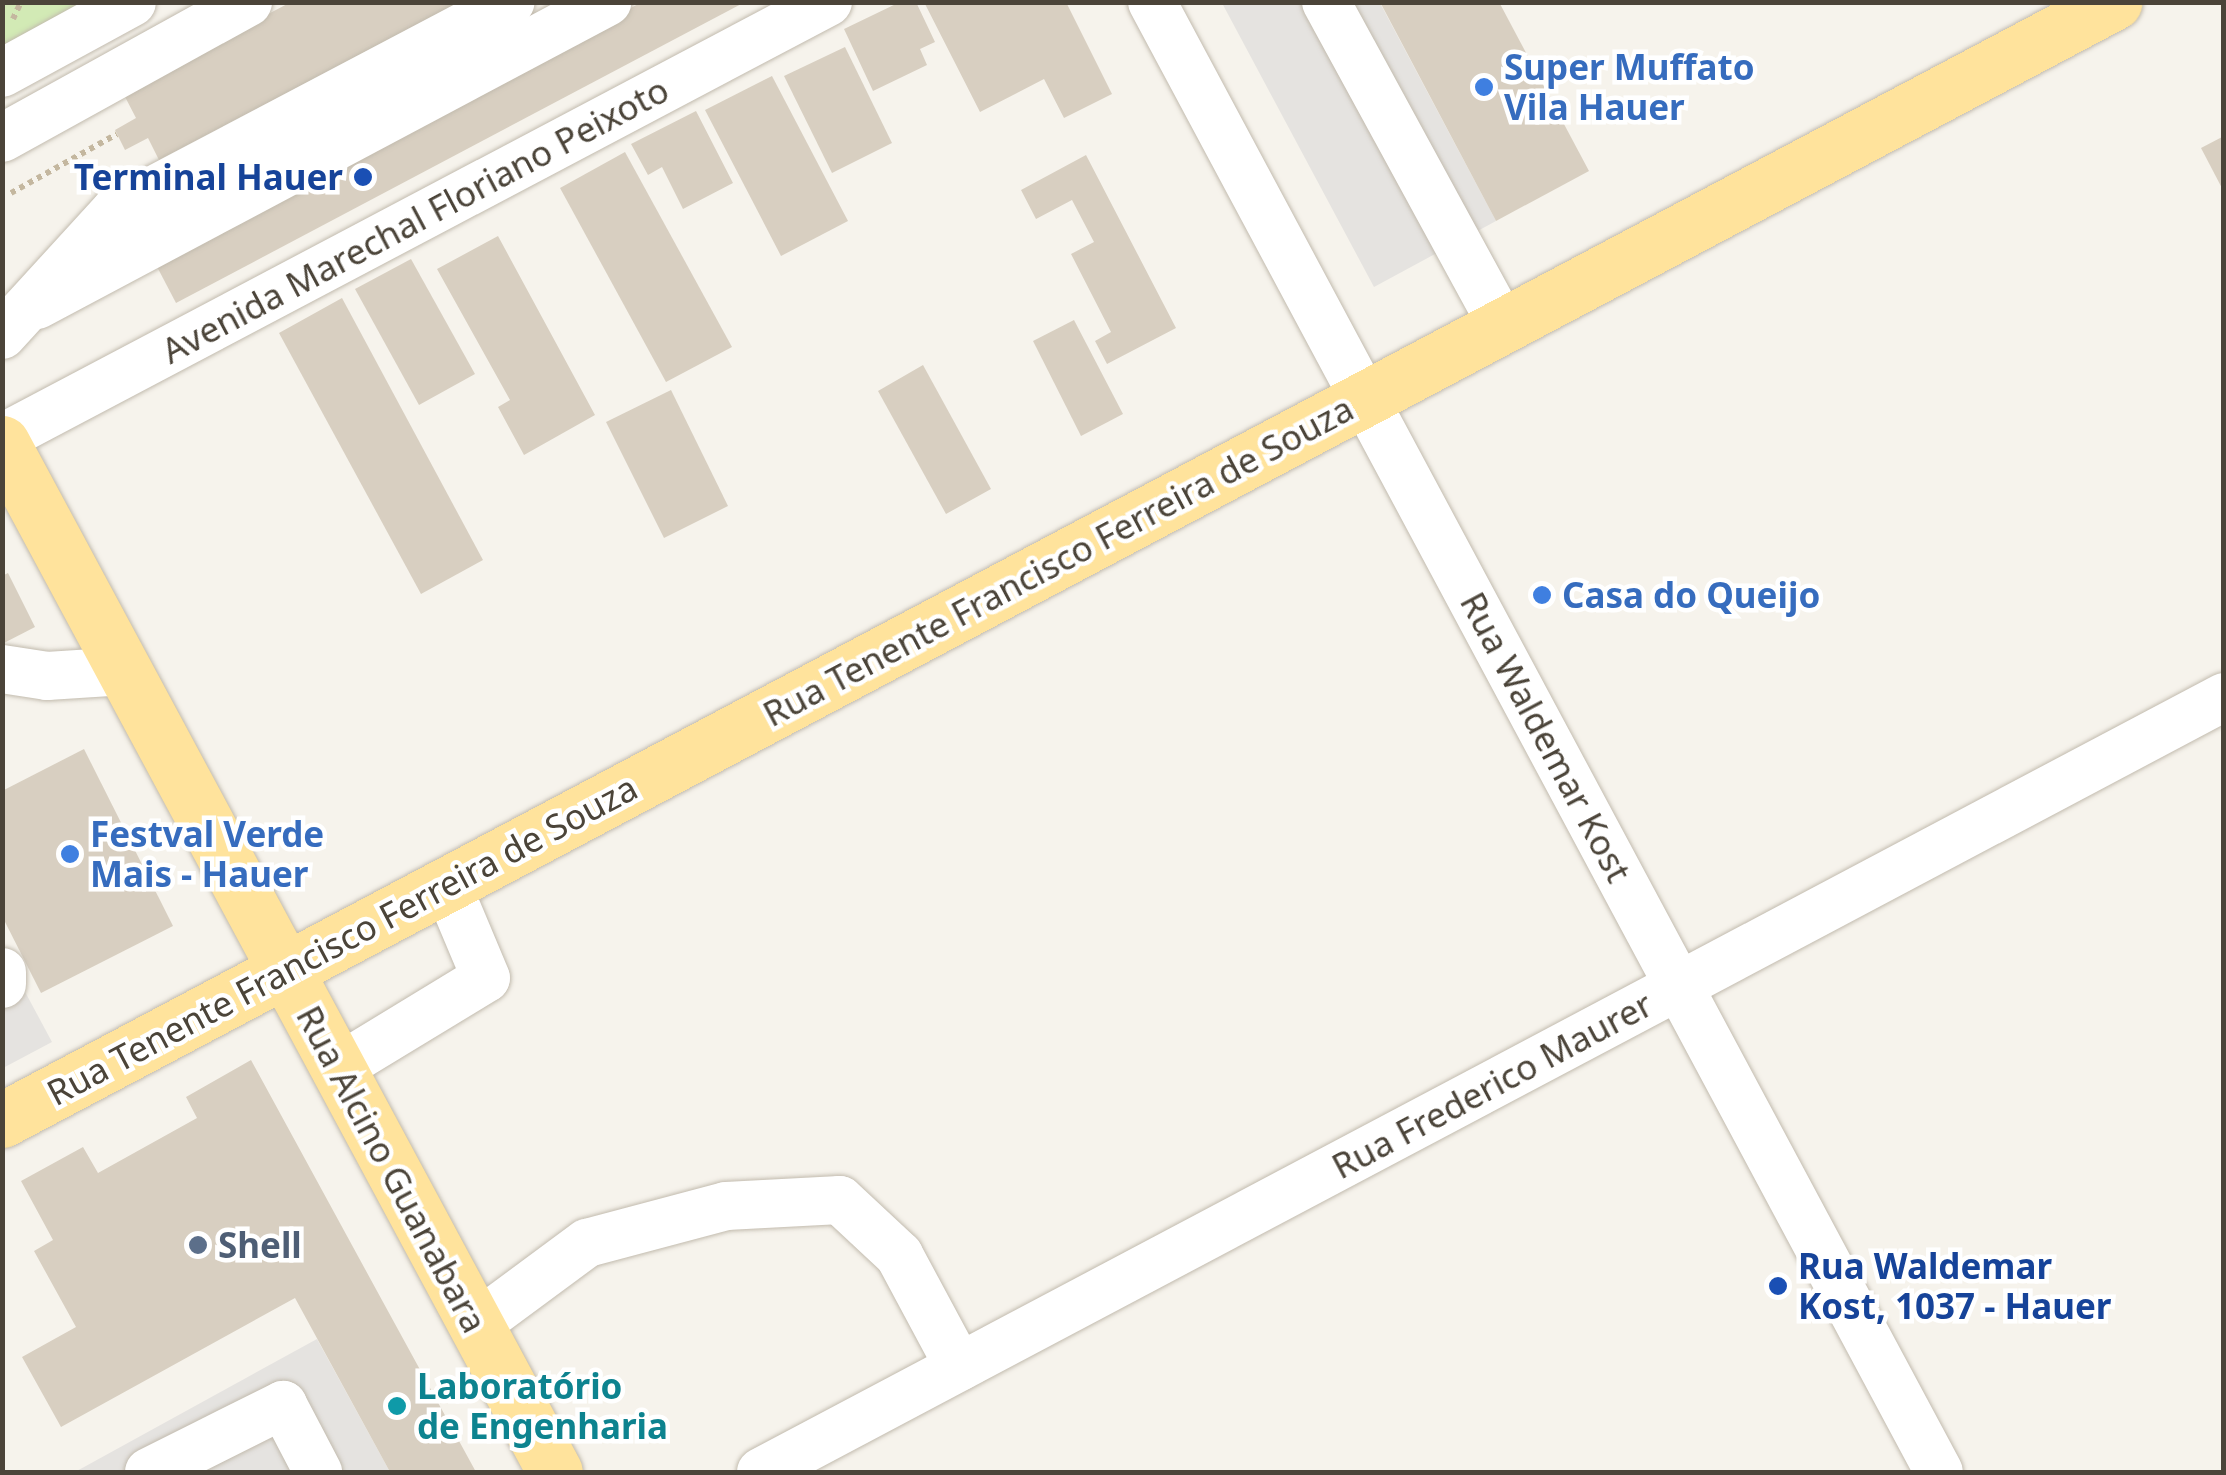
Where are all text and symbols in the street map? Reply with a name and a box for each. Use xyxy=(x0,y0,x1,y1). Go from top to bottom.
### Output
place label: Super Muffato Vila Hauer xyxy=(1504,46,1755,128)
street label: Avenida Marechal Floriano Peixoto xyxy=(154,68,676,372)
marker: Super Muffato Vila Hauer xyxy=(1473,76,1495,98)
place label: Terminal Hauer xyxy=(74,156,343,198)
marker: Terminal Hauer xyxy=(352,166,374,188)
street label: Rua Tenente Francisco Ferreira de Souza xyxy=(756,387,1360,735)
place label: Casa do Queijo xyxy=(1562,574,1820,616)
marker: Casa do Queijo xyxy=(1531,584,1553,606)
street label: Rua Waldemar Kost xyxy=(1452,585,1640,889)
street label: Rua Tenente Francisco Ferreira de Souza xyxy=(40,766,644,1114)
place label: Festval Verde Mais - Hauer xyxy=(90,813,324,895)
marker: Festval Verde Mais - Hauer xyxy=(59,843,81,865)
street label: Rua Frederico Maurer xyxy=(1325,983,1659,1187)
street label: Rua Alcino Guanabara xyxy=(288,999,496,1339)
place label: Shell xyxy=(218,1224,302,1266)
marker: Shell xyxy=(187,1234,209,1256)
place label: Rua Waldemar Kost, 1037 - Hauer xyxy=(1798,1245,2111,1327)
marker: Rua Waldemar Kost, 1037 - Hauer xyxy=(1767,1275,1789,1297)
place label: Laboratório de Engenharia xyxy=(417,1365,668,1447)
marker: Laboratório de Engenharia xyxy=(386,1395,408,1417)

